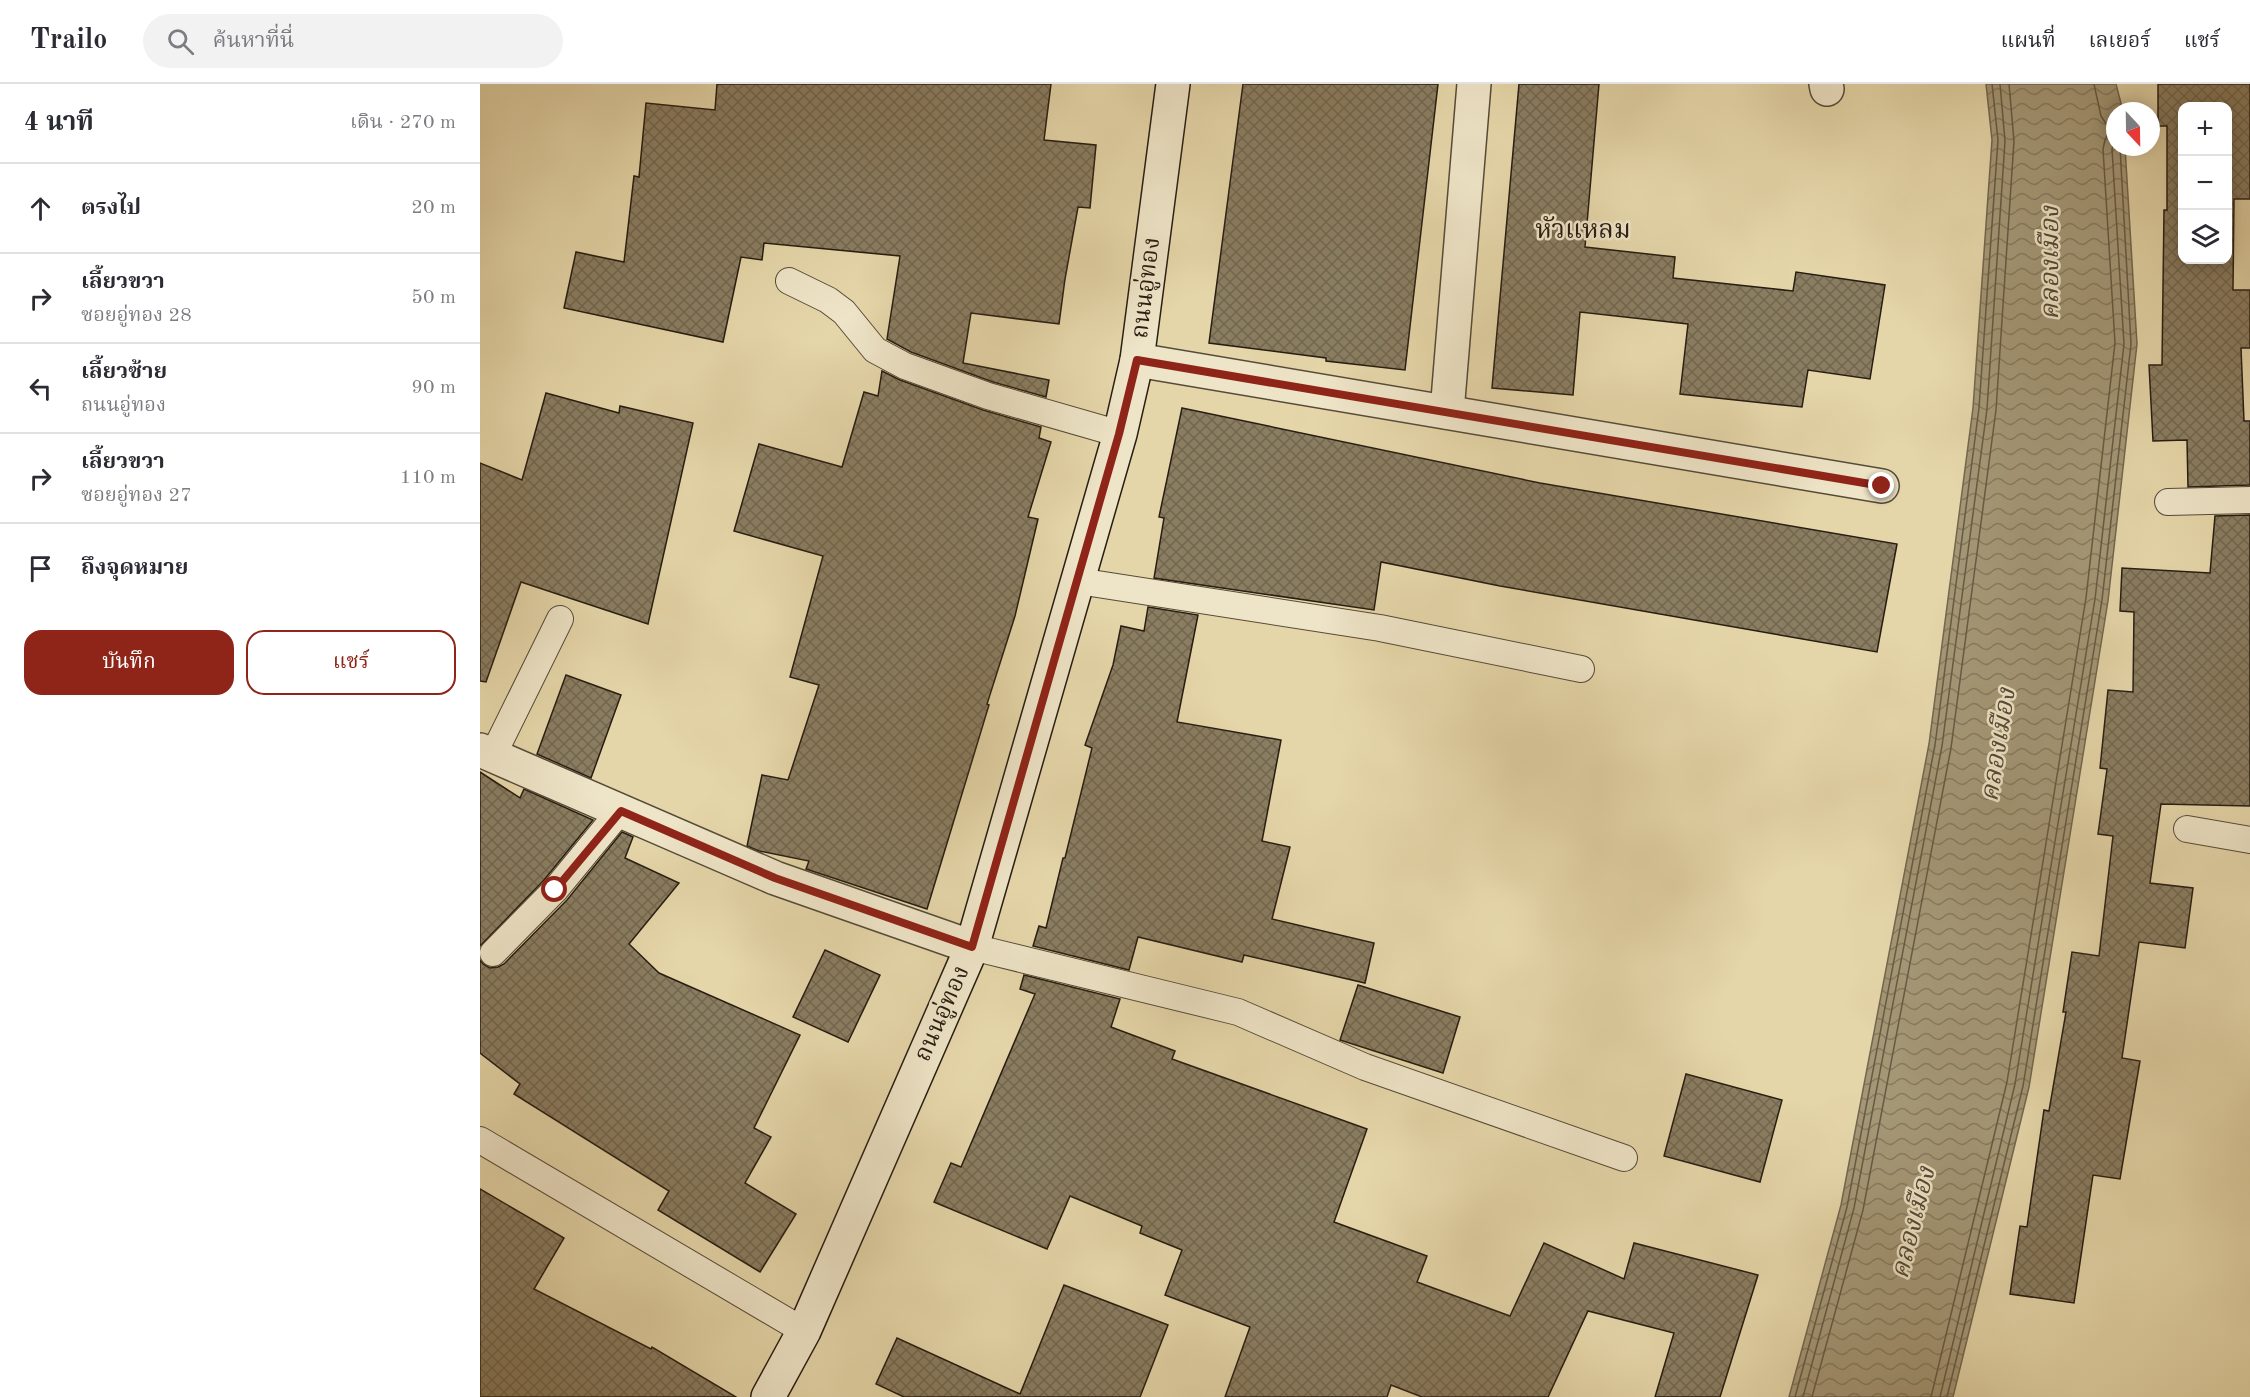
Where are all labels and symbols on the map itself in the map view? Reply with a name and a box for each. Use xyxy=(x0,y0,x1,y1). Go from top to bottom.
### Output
north arrow xyxy=(2106,102,2160,156)
water label: คลองเมือง xyxy=(2036,205,2064,320)
district label: หัวแหลม xyxy=(1535,216,1631,244)
street label: ถนนอู่ทอง xyxy=(1125,235,1166,340)
route end xyxy=(1868,472,1894,498)
water label: คลองเมือง xyxy=(1975,685,2021,803)
route start xyxy=(541,876,567,902)
street label: ถนนอู่ทอง xyxy=(908,961,976,1066)
water label: คลองเมือง xyxy=(1886,1163,1941,1282)

